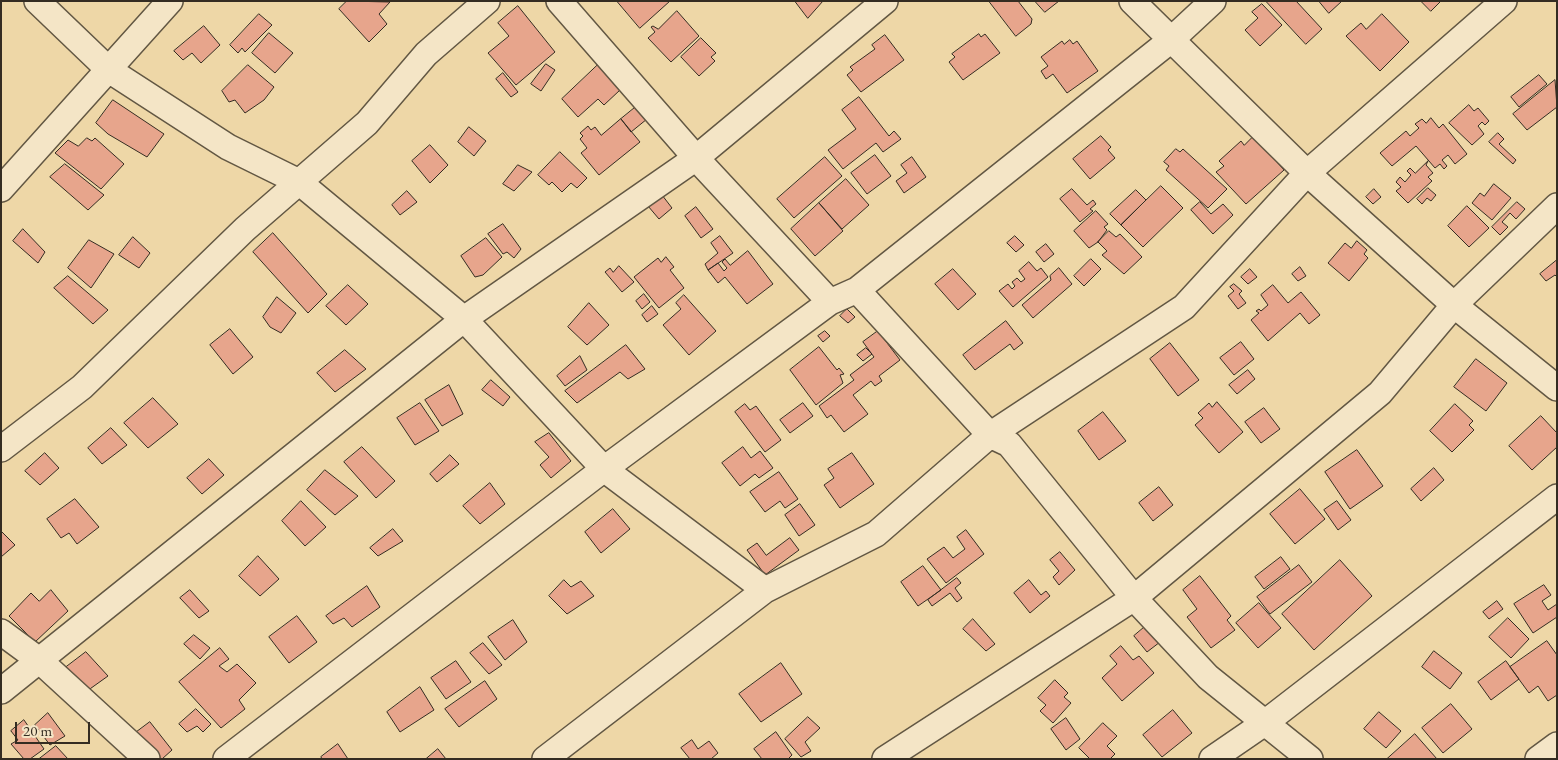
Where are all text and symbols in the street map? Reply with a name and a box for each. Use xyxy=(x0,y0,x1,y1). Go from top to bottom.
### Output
scale bar xyxy=(18,712,92,744)
text: 20 m xyxy=(23,721,52,740)

